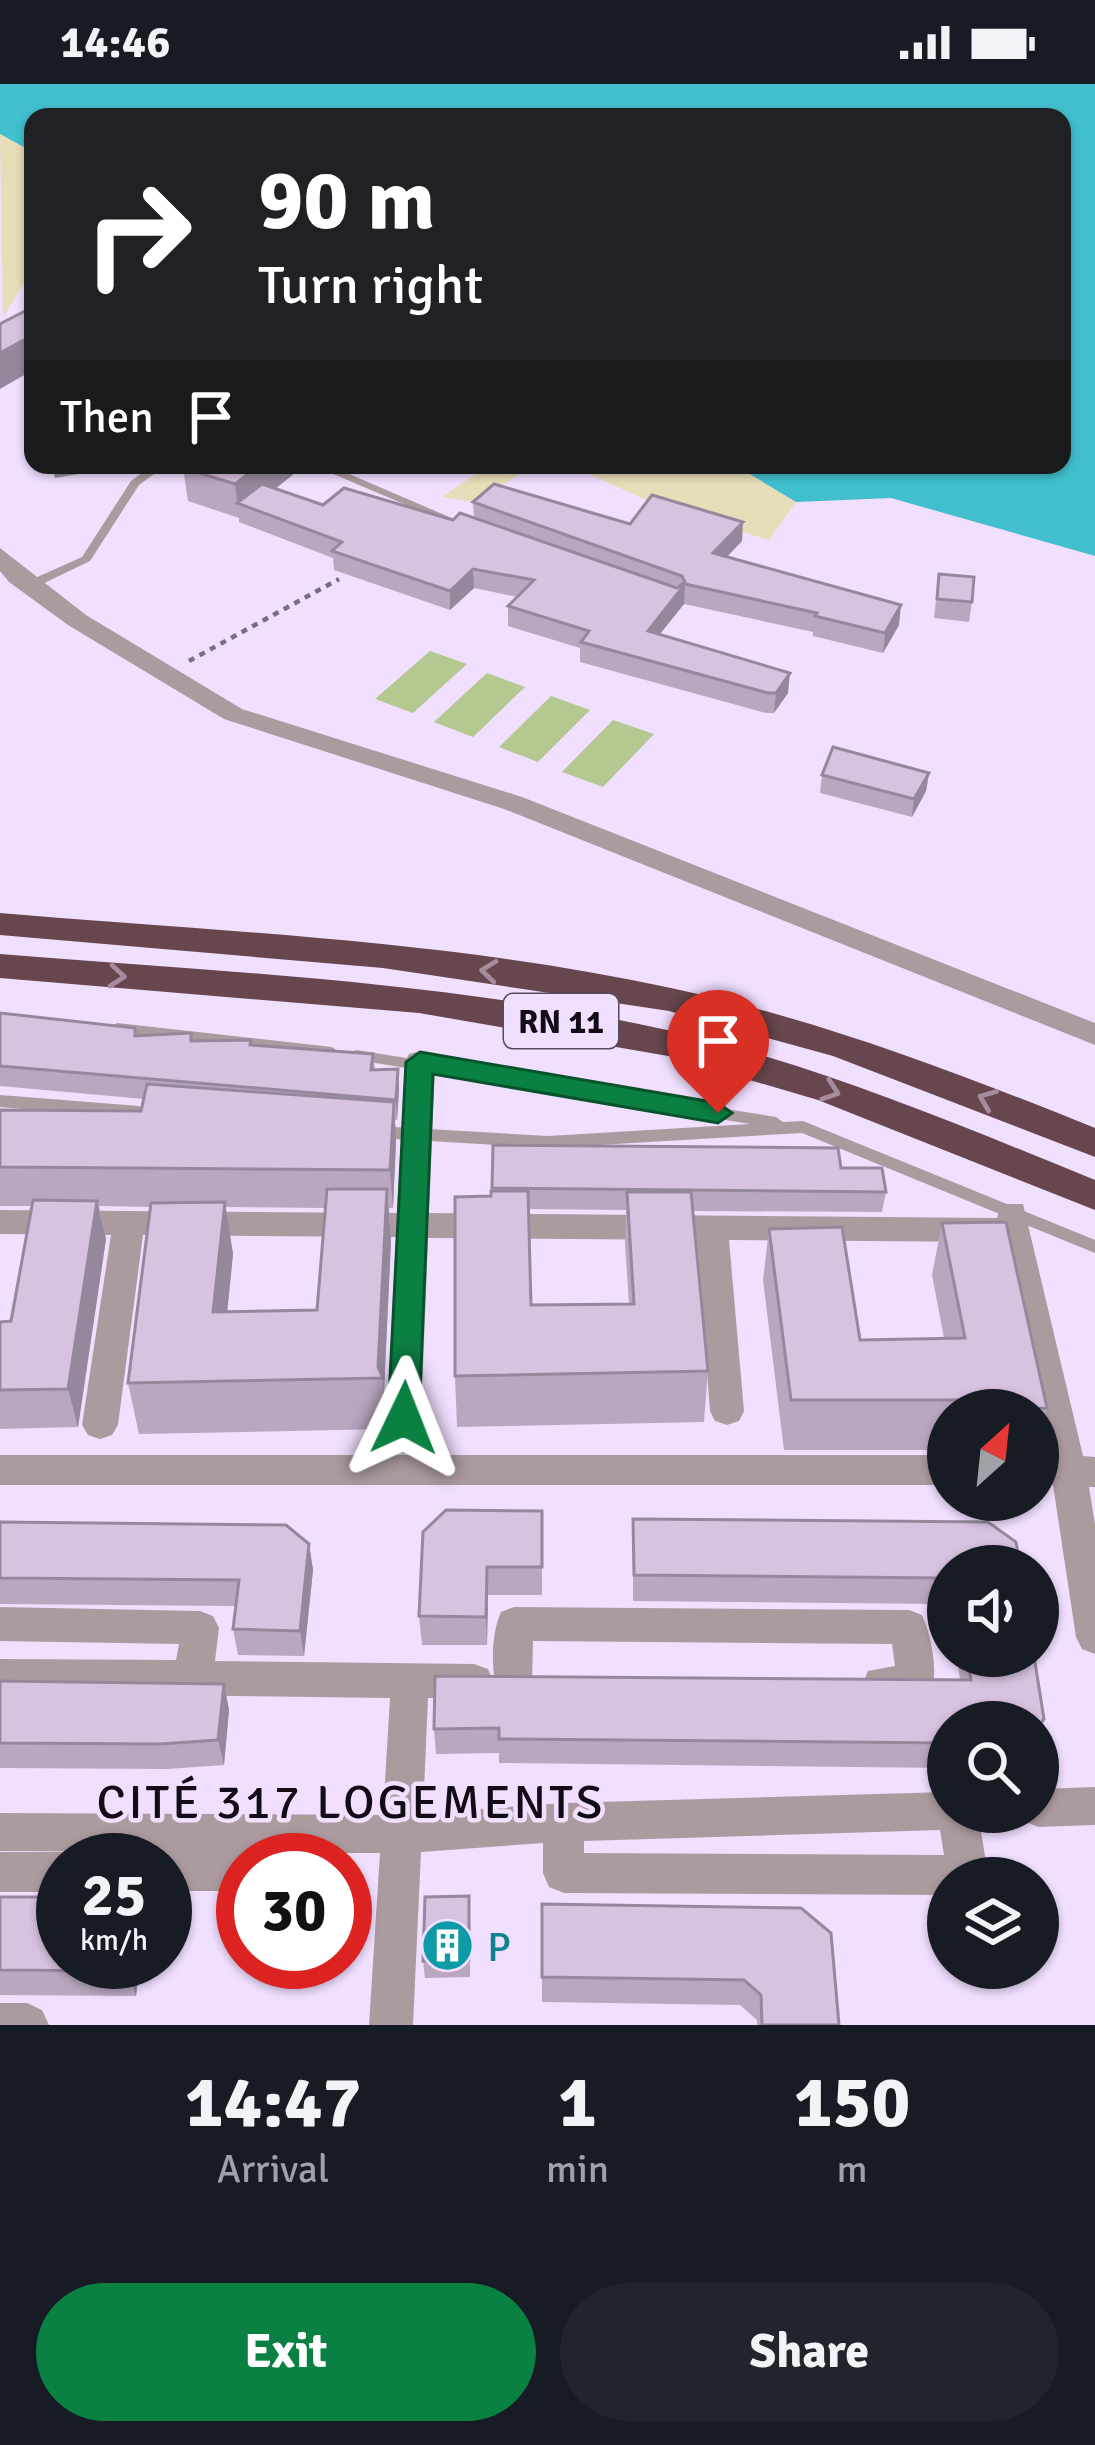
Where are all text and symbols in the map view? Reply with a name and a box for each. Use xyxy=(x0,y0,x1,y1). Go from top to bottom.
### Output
text: 14:46 xyxy=(60,15,170,70)
text: 90 m xyxy=(258,149,435,253)
icon: right xyxy=(60,156,216,312)
text: Turn right xyxy=(258,252,483,319)
icon: arrive xyxy=(178,384,244,450)
text: Then xyxy=(60,390,154,445)
one-way arrow xyxy=(479,959,498,984)
one-way arrow xyxy=(107,963,126,988)
pin xyxy=(667,990,769,1113)
road number: RN 11 xyxy=(504,994,618,1048)
icon: arrive xyxy=(685,1008,751,1074)
one-way arrow xyxy=(819,1077,840,1101)
one-way arrow xyxy=(977,1088,998,1113)
position arrow xyxy=(341,1355,467,1481)
north arrow xyxy=(927,1389,1059,1521)
map controls xyxy=(927,1389,1059,1989)
button: sound xyxy=(927,1545,1059,1677)
button: search xyxy=(927,1701,1059,1833)
district label: CITÉ 317 LOGEMENTS xyxy=(97,1773,605,1832)
speed limit sign: 30 xyxy=(216,1833,372,1989)
button: layers xyxy=(927,1857,1059,1989)
text: 25 xyxy=(82,1859,146,1933)
building icon: P xyxy=(420,1918,476,1974)
text: km/h xyxy=(80,1922,148,1959)
place label: P xyxy=(487,1922,511,1973)
text: 14:47 xyxy=(185,2058,361,2147)
text: 1 xyxy=(558,2058,597,2147)
text: 150 xyxy=(794,2058,910,2147)
text: Arrival xyxy=(217,2145,329,2193)
text: min xyxy=(546,2145,609,2193)
text: m xyxy=(836,2145,868,2193)
button: Exit xyxy=(36,2283,536,2421)
button: Share xyxy=(560,2283,1059,2421)

